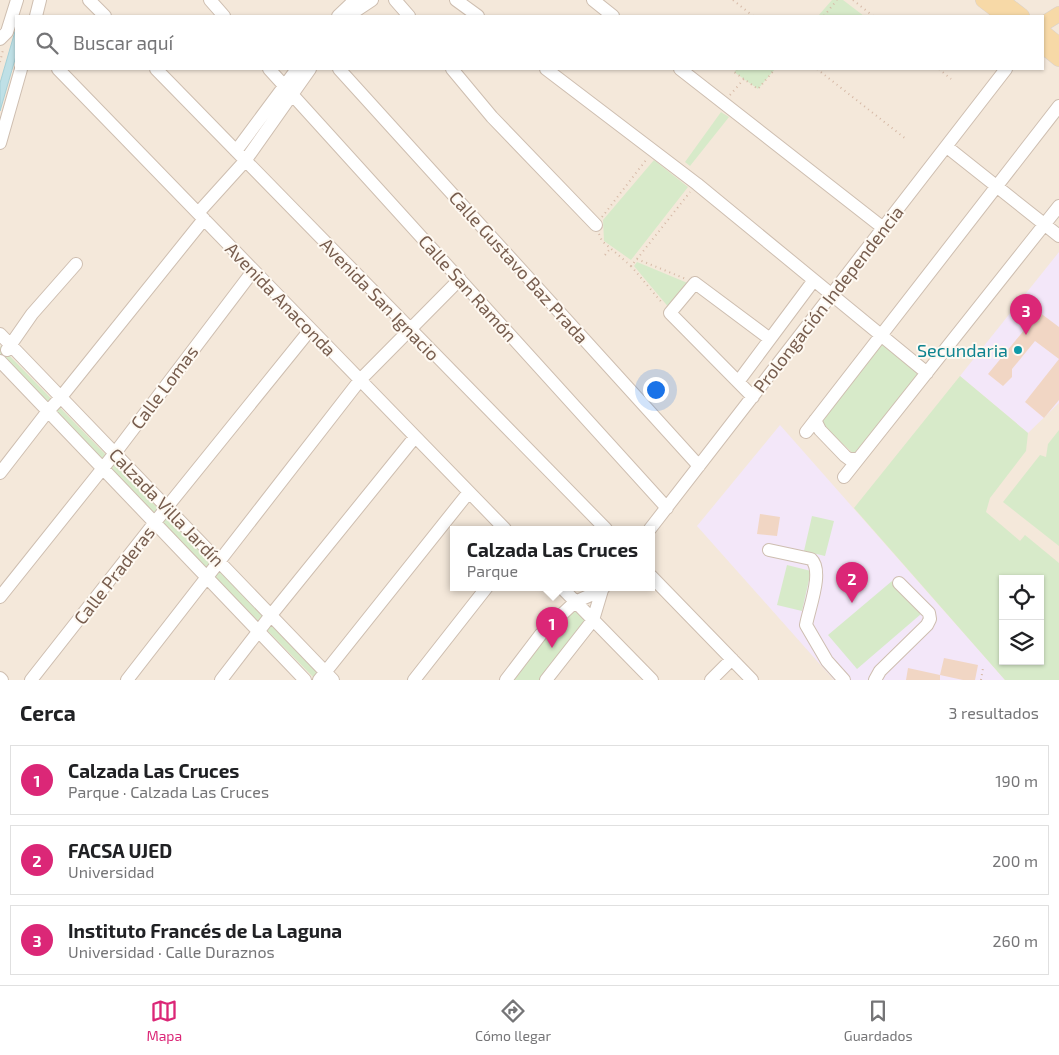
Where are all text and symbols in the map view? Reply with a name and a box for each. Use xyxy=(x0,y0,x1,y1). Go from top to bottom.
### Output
search box xyxy=(15,15,1044,70)
icon: search xyxy=(33,29,61,57)
text: Buscar aquí xyxy=(73,31,173,54)
street label: Calle Gustavo Baz Prada xyxy=(445,186,593,348)
street label: Prolongación Independencia xyxy=(748,201,908,397)
street label: Calle San Ramón xyxy=(414,230,522,346)
street label: Avenida San Ignacio xyxy=(316,233,444,365)
street label: Avenida Anaconda xyxy=(221,238,341,360)
pin: 3 xyxy=(1010,294,1042,335)
place label: Secundaria xyxy=(917,339,1008,361)
street label: Calle Lomas xyxy=(126,341,202,433)
marker: Secundaria xyxy=(1012,344,1024,356)
your location xyxy=(643,377,669,403)
street label: Calzada Villa Jardín xyxy=(105,443,229,571)
street label: Calle Praderas xyxy=(69,522,159,628)
popup xyxy=(450,526,655,591)
text: Calzada Las Cruces xyxy=(467,538,638,561)
text: Parque xyxy=(467,561,518,580)
pin: 2 xyxy=(836,562,868,603)
map controls xyxy=(999,575,1044,665)
button: locate xyxy=(999,575,1044,620)
pin: 1 xyxy=(536,607,568,648)
button: layers xyxy=(999,620,1044,665)
text: Cerca xyxy=(20,700,76,725)
text: 3 resultados xyxy=(949,703,1039,722)
text: Calzada Las Cruces xyxy=(68,759,239,782)
text: 1 xyxy=(34,771,40,790)
text: 190 m xyxy=(995,771,1038,790)
text: Parque · Calzada Las Cruces xyxy=(68,782,269,801)
text: FACSA UJED xyxy=(68,839,172,862)
text: 2 xyxy=(32,851,42,870)
text: 200 m xyxy=(992,851,1038,870)
text: Universidad xyxy=(68,862,155,881)
text: Instituto Francés de La Laguna xyxy=(68,919,342,942)
text: 3 xyxy=(32,931,42,950)
text: 260 m xyxy=(993,931,1038,950)
text: Universidad · Calle Duraznos xyxy=(68,942,275,961)
tab: Mapa xyxy=(146,997,182,1044)
tab: Cómo llegar xyxy=(475,997,551,1044)
tab: Guardados xyxy=(844,997,913,1044)

